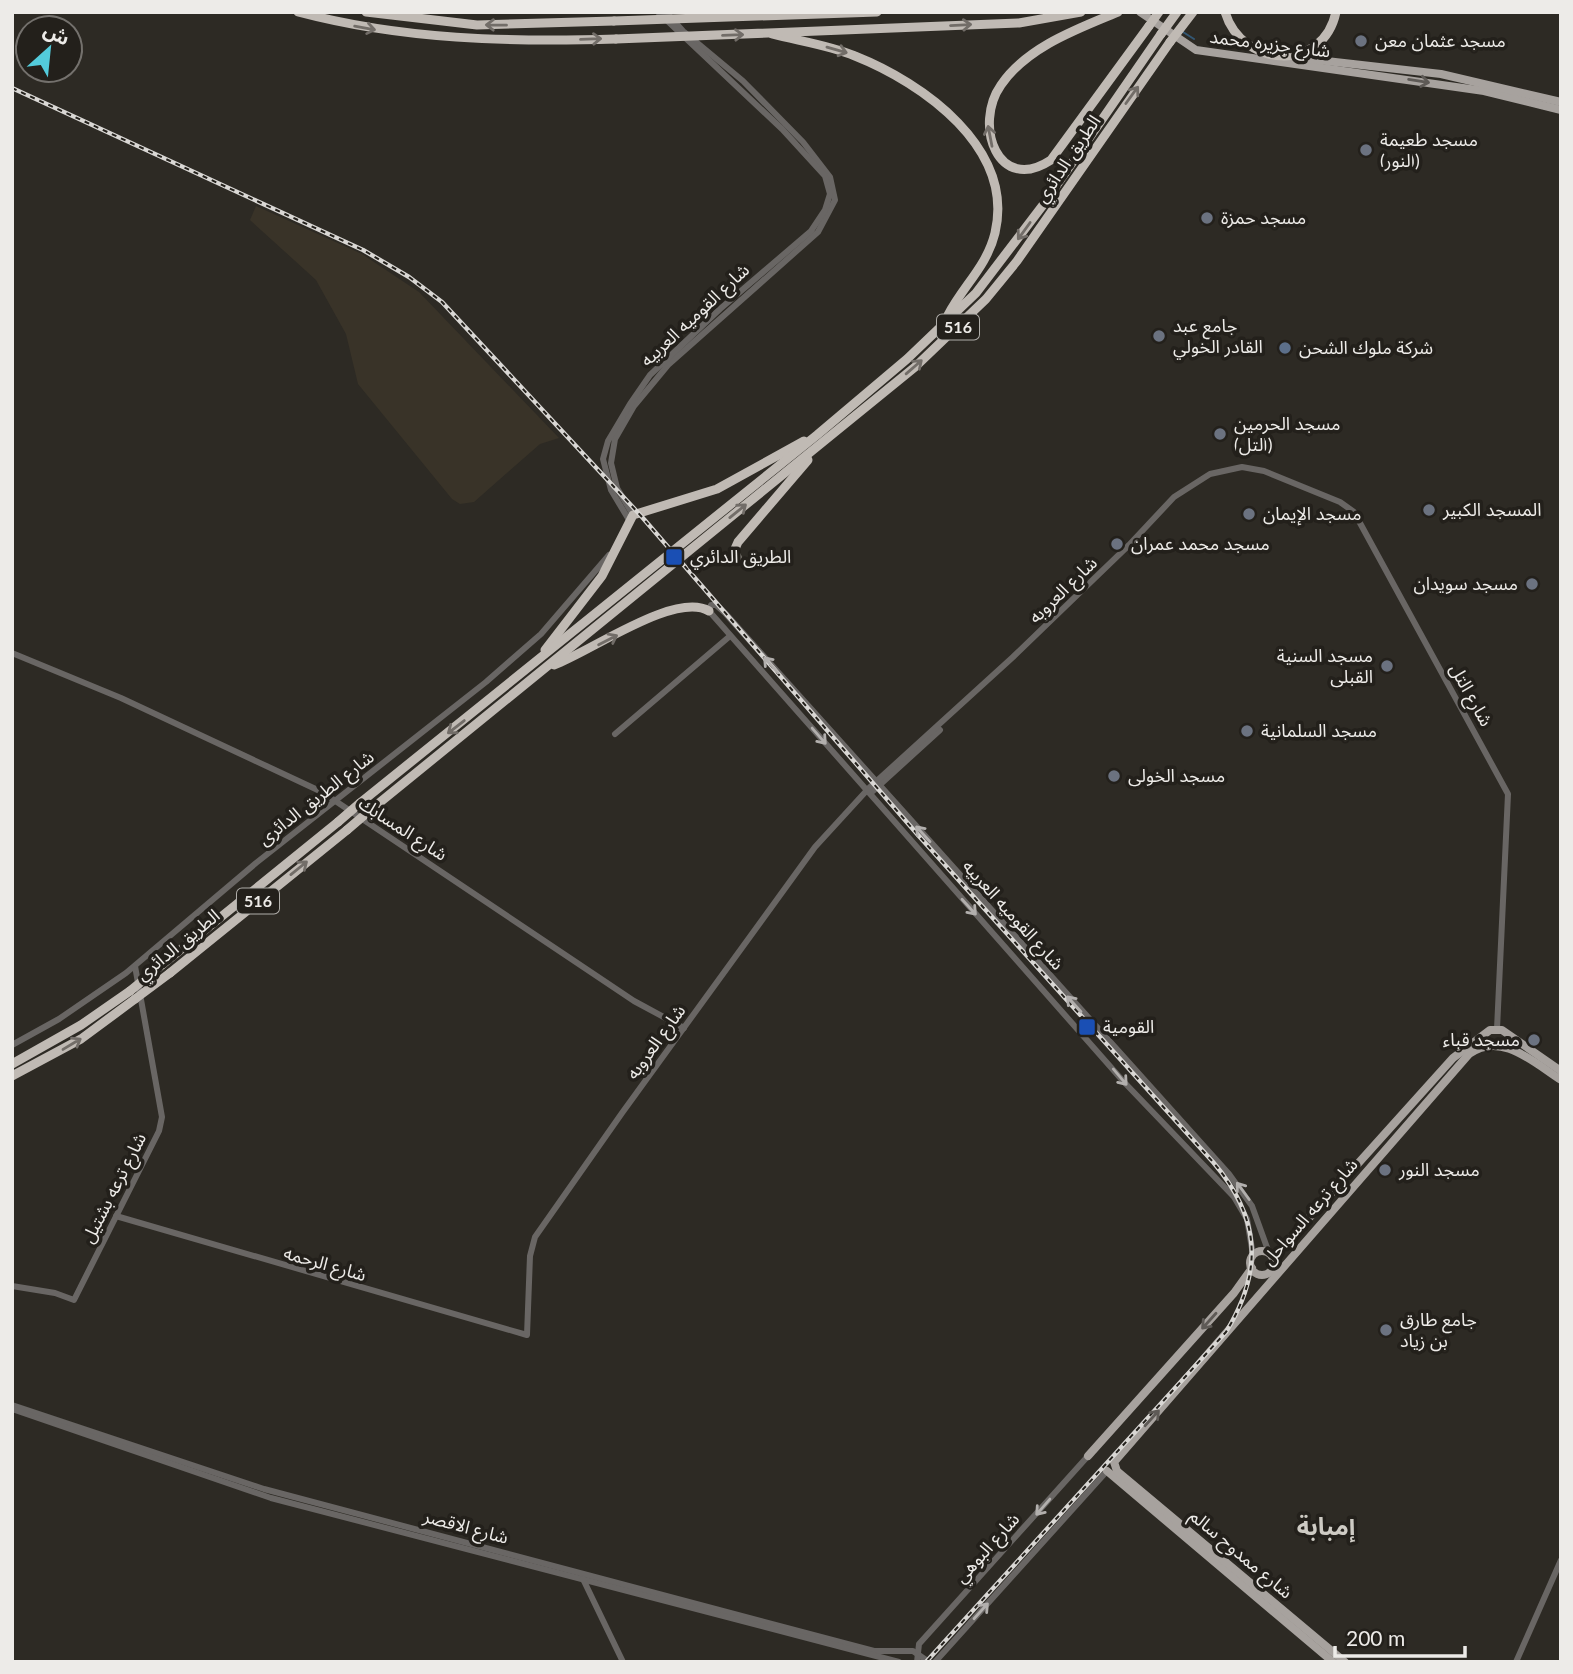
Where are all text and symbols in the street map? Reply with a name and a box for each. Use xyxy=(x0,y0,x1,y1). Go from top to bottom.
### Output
north arrow xyxy=(14,14,84,84)
text: ش xyxy=(40,17,74,50)
one-way arrow xyxy=(485,19,508,32)
one-way arrow xyxy=(949,19,972,32)
one-way arrow xyxy=(353,22,376,35)
street label: شارع جزيره محمد xyxy=(1208,25,1332,65)
one-way arrow xyxy=(722,28,745,41)
place label: مسجد عثمان معن xyxy=(1375,29,1506,52)
one-way arrow xyxy=(580,33,603,46)
marker: مسجد عثمان معن xyxy=(1353,33,1369,49)
one-way arrow xyxy=(825,44,847,57)
one-way arrow xyxy=(1408,75,1430,88)
one-way arrow xyxy=(1124,86,1139,105)
street label: الطريق الدائري xyxy=(1030,110,1107,208)
one-way arrow xyxy=(983,125,997,148)
place label: مسجد طعيمة (النور) xyxy=(1380,128,1478,172)
marker: مسجد طعيمة (النور) xyxy=(1358,142,1374,158)
place label: مسجد حمزة xyxy=(1221,206,1306,229)
marker: مسجد حمزة xyxy=(1199,210,1215,226)
one-way arrow xyxy=(1016,221,1031,240)
street label: شارع القوميه العربيه xyxy=(635,258,756,373)
road number: 516 xyxy=(937,314,979,340)
place label: جامع عبد القادر الخولي xyxy=(1173,314,1263,360)
marker: جامع عبد القادر الخولي xyxy=(1151,328,1167,344)
place label: شركة ملوك الشحن xyxy=(1299,336,1433,359)
marker: شركة ملوك الشحن xyxy=(1277,340,1293,356)
one-way arrow xyxy=(905,359,923,375)
place label: مسجد الحرمين (التل) xyxy=(1234,412,1341,456)
marker: مسجد الحرمين (التل) xyxy=(1212,426,1228,442)
place label: المسجد الكبير xyxy=(1442,498,1541,521)
place label: مسجد الإيمان xyxy=(1263,502,1362,526)
marker: المسجد الكبير xyxy=(1421,502,1437,518)
one-way arrow xyxy=(729,504,747,519)
marker: مسجد الإيمان xyxy=(1241,506,1257,522)
place label: مسجد محمد عمران xyxy=(1131,532,1270,555)
marker: مسجد محمد عمران xyxy=(1109,536,1125,552)
place label: الطريق الدائري xyxy=(690,545,791,570)
marker: الطريق الدائري xyxy=(664,547,684,567)
street label: شارع العروبه xyxy=(1023,551,1104,630)
place label: مسجد سويدان xyxy=(1413,572,1518,595)
marker: مسجد سويدان xyxy=(1524,576,1540,592)
one-way arrow xyxy=(597,632,618,646)
place label: مسجد السنية القبلى xyxy=(1277,644,1373,688)
one-way arrow xyxy=(763,656,779,674)
marker: مسجد السنية القبلى xyxy=(1379,658,1395,674)
street label: شارع التل xyxy=(1442,659,1498,732)
one-way arrow xyxy=(447,719,465,735)
place label: مسجد السلمانية xyxy=(1261,719,1377,741)
marker: مسجد السلمانية xyxy=(1239,723,1255,739)
one-way arrow xyxy=(811,727,827,745)
street label: شارع الطريق الدائرى xyxy=(253,745,380,852)
place label: مسجد الخولى xyxy=(1128,764,1225,787)
marker: مسجد الخولى xyxy=(1106,768,1122,784)
street label: شارع المسابك xyxy=(353,791,452,868)
one-way arrow xyxy=(915,826,931,844)
street label: شارع القوميه العربيه xyxy=(955,855,1069,977)
one-way arrow xyxy=(289,861,307,876)
road number: 516 xyxy=(237,888,279,914)
one-way arrow xyxy=(961,898,978,915)
street label: الطريق الدائري xyxy=(131,904,226,987)
one-way arrow xyxy=(1066,995,1082,1013)
street label: شارع العروبه xyxy=(621,1000,693,1085)
place label: القومية xyxy=(1103,1015,1154,1038)
marker: القومية xyxy=(1077,1017,1097,1037)
place label: مسجد قباء xyxy=(1443,1028,1520,1050)
marker: مسجد قباء xyxy=(1526,1032,1542,1048)
one-way arrow xyxy=(62,1037,82,1051)
one-way arrow xyxy=(1112,1067,1128,1085)
street label: شارع ترعه بشتيل xyxy=(76,1129,154,1248)
street label: شارع ترعه السواحل xyxy=(1257,1153,1365,1272)
place label: مسجد النور xyxy=(1398,1158,1480,1181)
marker: مسجد النور xyxy=(1377,1162,1393,1178)
one-way arrow xyxy=(1235,1182,1250,1201)
street label: شارع الرحمه xyxy=(280,1241,369,1289)
place label: جامع طارق بن زياد xyxy=(1400,1308,1477,1352)
one-way arrow xyxy=(1201,1312,1217,1330)
marker: جامع طارق بن زياد xyxy=(1378,1322,1394,1338)
one-way arrow xyxy=(1144,1409,1160,1427)
one-way arrow xyxy=(1035,1498,1051,1516)
street label: شارع الاقصر xyxy=(420,1504,511,1552)
street label: شارع ممدوح سالم xyxy=(1183,1504,1298,1606)
street label: شارع البوهي xyxy=(949,1508,1026,1590)
district label: إمبابة xyxy=(1297,1511,1355,1543)
one-way arrow xyxy=(972,1603,989,1620)
scale bar xyxy=(1335,1614,1464,1658)
text: 200 m xyxy=(1346,1625,1405,1650)

